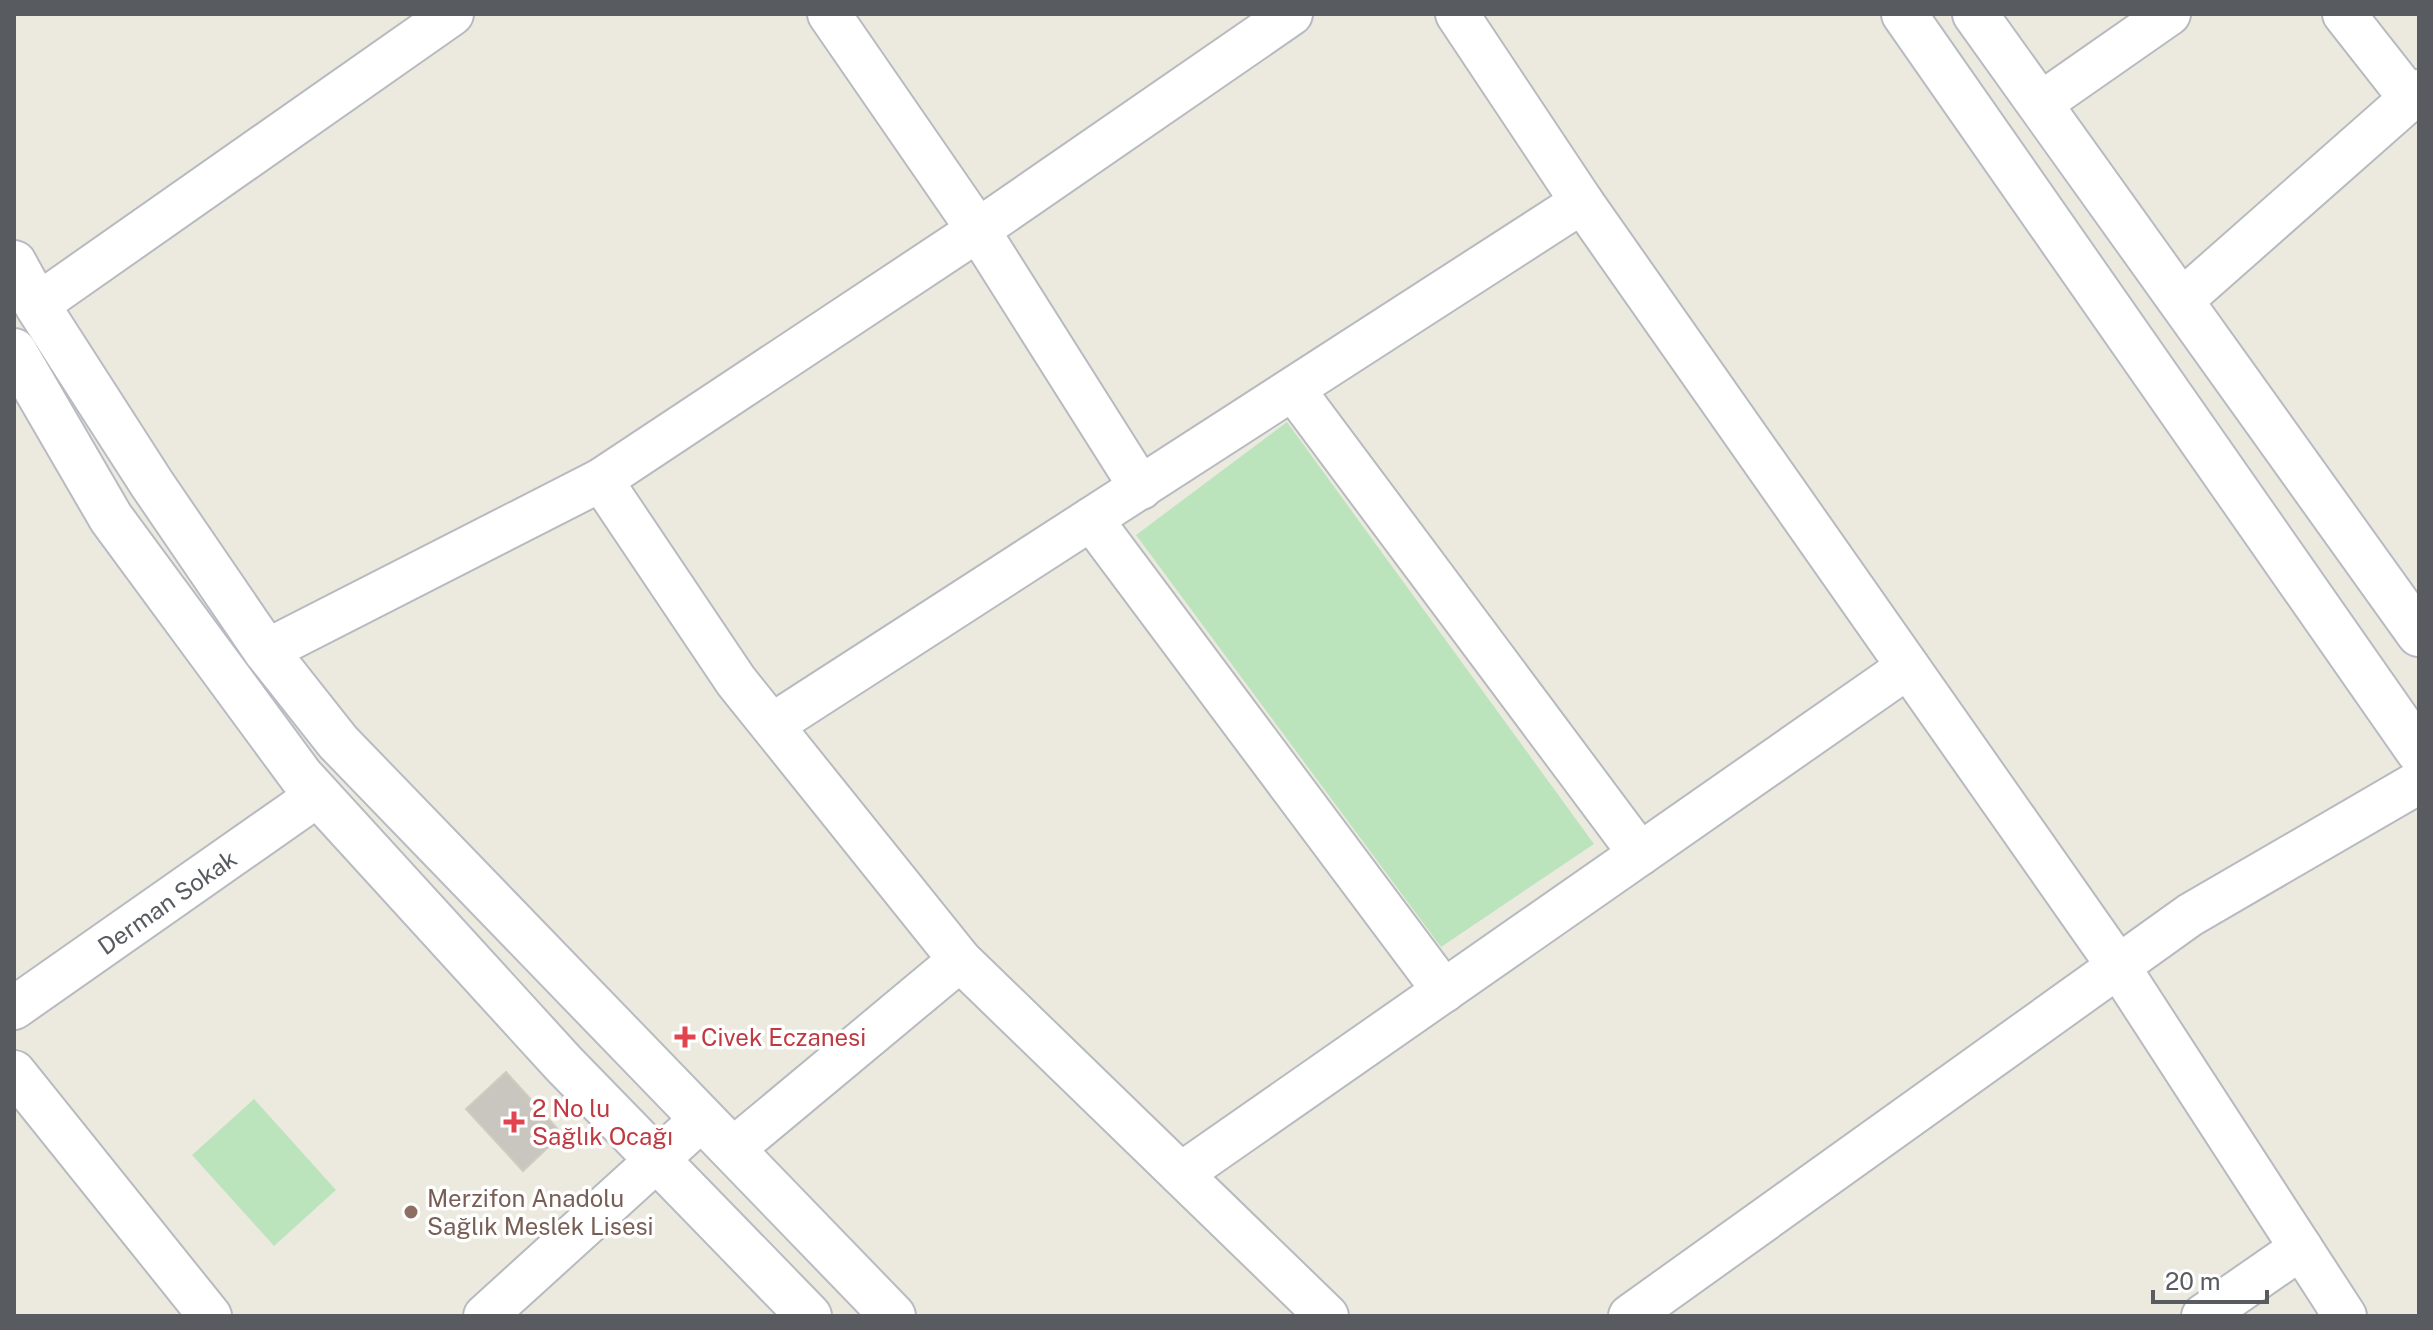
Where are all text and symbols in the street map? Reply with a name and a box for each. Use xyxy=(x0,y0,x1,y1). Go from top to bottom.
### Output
street label: Derman Sokak xyxy=(92,844,242,960)
place label: Civek Eczanesi xyxy=(701,1023,866,1051)
marker: Civek Eczanesi xyxy=(676,1028,694,1046)
place label: 2 No lu Sağlık Ocağı xyxy=(532,1094,673,1150)
marker: 2 No lu Sağlık Ocağı xyxy=(503,1111,525,1133)
place label: Merzifon Anadolu Sağlık Meslek Lisesi xyxy=(427,1184,654,1240)
marker: Merzifon Anadolu Sağlık Meslek Lisesi xyxy=(402,1203,420,1221)
scale bar xyxy=(2153,1254,2267,1304)
text: 20 m xyxy=(2165,1267,2221,1295)

